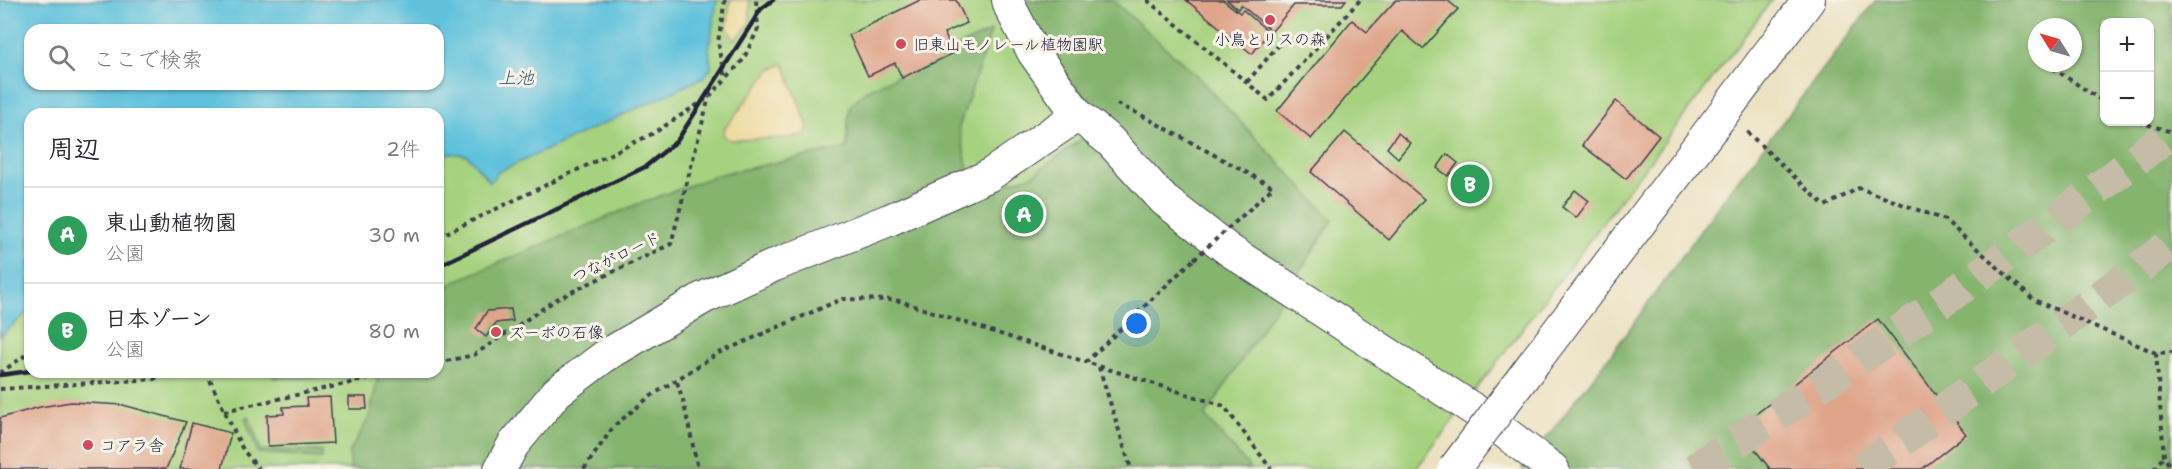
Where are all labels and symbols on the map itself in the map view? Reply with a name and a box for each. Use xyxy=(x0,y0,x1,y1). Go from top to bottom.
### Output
marker: 小鳥とリスの森 xyxy=(1263,13,1277,27)
north arrow xyxy=(2028,18,2082,72)
place label: 小鳥とリスの森 xyxy=(1214,29,1326,50)
place label: 旧東山モノレール植物園駅 xyxy=(913,34,1104,55)
marker: 旧東山モノレール植物園駅 xyxy=(894,37,908,51)
water label: 上池 xyxy=(498,66,535,90)
pin: B xyxy=(1450,162,1490,207)
pin: A xyxy=(1004,192,1044,236)
street label: つながロード xyxy=(568,227,664,287)
your location xyxy=(1122,309,1151,338)
place label: ズーボの石像 xyxy=(508,322,604,343)
marker: ズーボの石像 xyxy=(489,325,503,339)
place label: コアラ舎 xyxy=(100,435,164,456)
marker: コアラ舎 xyxy=(81,438,95,452)

